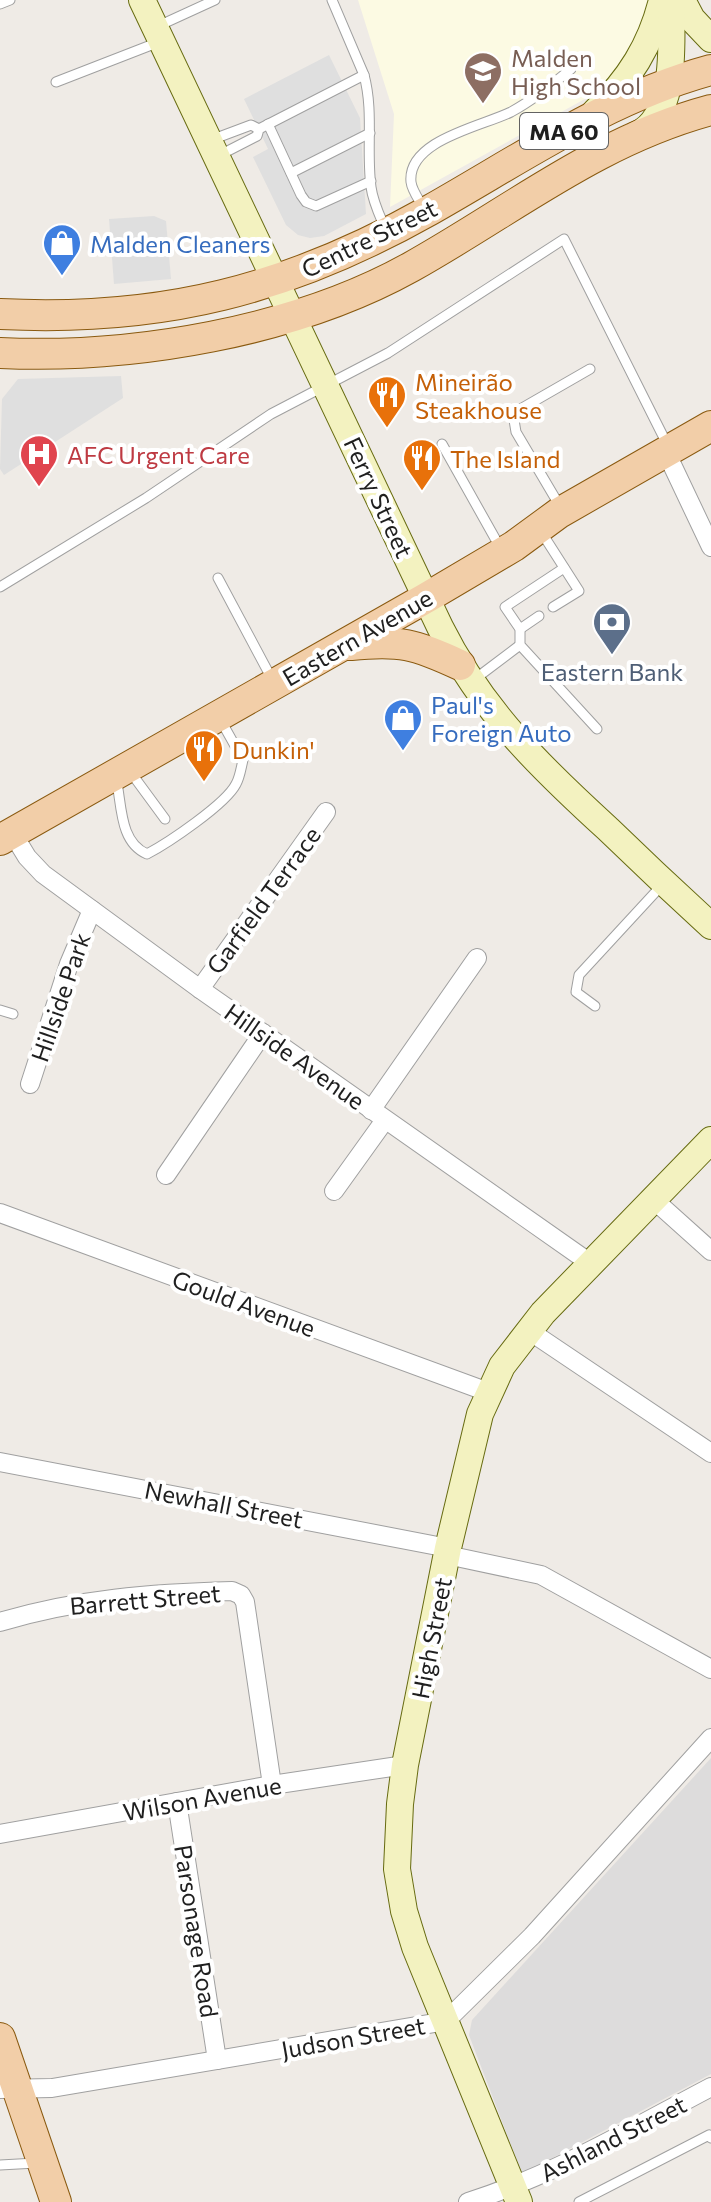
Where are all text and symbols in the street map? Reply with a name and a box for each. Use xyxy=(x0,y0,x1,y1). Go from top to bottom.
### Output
place label: Malden High School xyxy=(511,43,641,100)
school or university icon: Malden High School xyxy=(462,50,504,105)
road number: MA 60 xyxy=(520,113,608,149)
street label: Centre Street xyxy=(297,193,442,283)
shop icon: Malden Cleaners xyxy=(41,222,83,277)
place label: Malden Cleaners xyxy=(90,229,271,258)
place label: Mineirão Steakhouse xyxy=(415,367,542,424)
restaurant icon: Mineirão Steakhouse xyxy=(366,374,408,429)
street label: Ferry Street xyxy=(338,432,420,562)
hospital icon: AFC Urgent Care xyxy=(18,433,60,488)
restaurant icon: The Island xyxy=(401,437,443,492)
place label: AFC Urgent Care xyxy=(67,440,250,469)
place label: The Island xyxy=(450,444,560,473)
street label: Eastern Avenue xyxy=(277,582,437,692)
bank icon: Eastern Bank xyxy=(591,601,633,656)
place label: Eastern Bank xyxy=(541,657,683,686)
place label: Paul's Foreign Auto xyxy=(431,690,572,747)
shop icon: Paul's Foreign Auto xyxy=(382,697,424,752)
restaurant icon: Dunkin' xyxy=(183,728,225,783)
place label: Dunkin' xyxy=(232,735,315,764)
street label: Garfield Terrace xyxy=(200,821,326,979)
street label: Hillside Park xyxy=(24,929,96,1065)
street label: Hillside Avenue xyxy=(219,997,371,1115)
street label: Gould Avenue xyxy=(169,1264,319,1342)
street label: Newhall Street xyxy=(142,1474,306,1534)
street label: High Street xyxy=(405,1575,457,1701)
street label: Barrett Street xyxy=(68,1578,222,1620)
street label: Wilson Avenue xyxy=(121,1770,283,1826)
street label: Parsonage Road xyxy=(169,1843,225,2019)
street label: Judson Street xyxy=(279,2010,427,2064)
street label: Ashland Street xyxy=(535,2089,691,2187)

